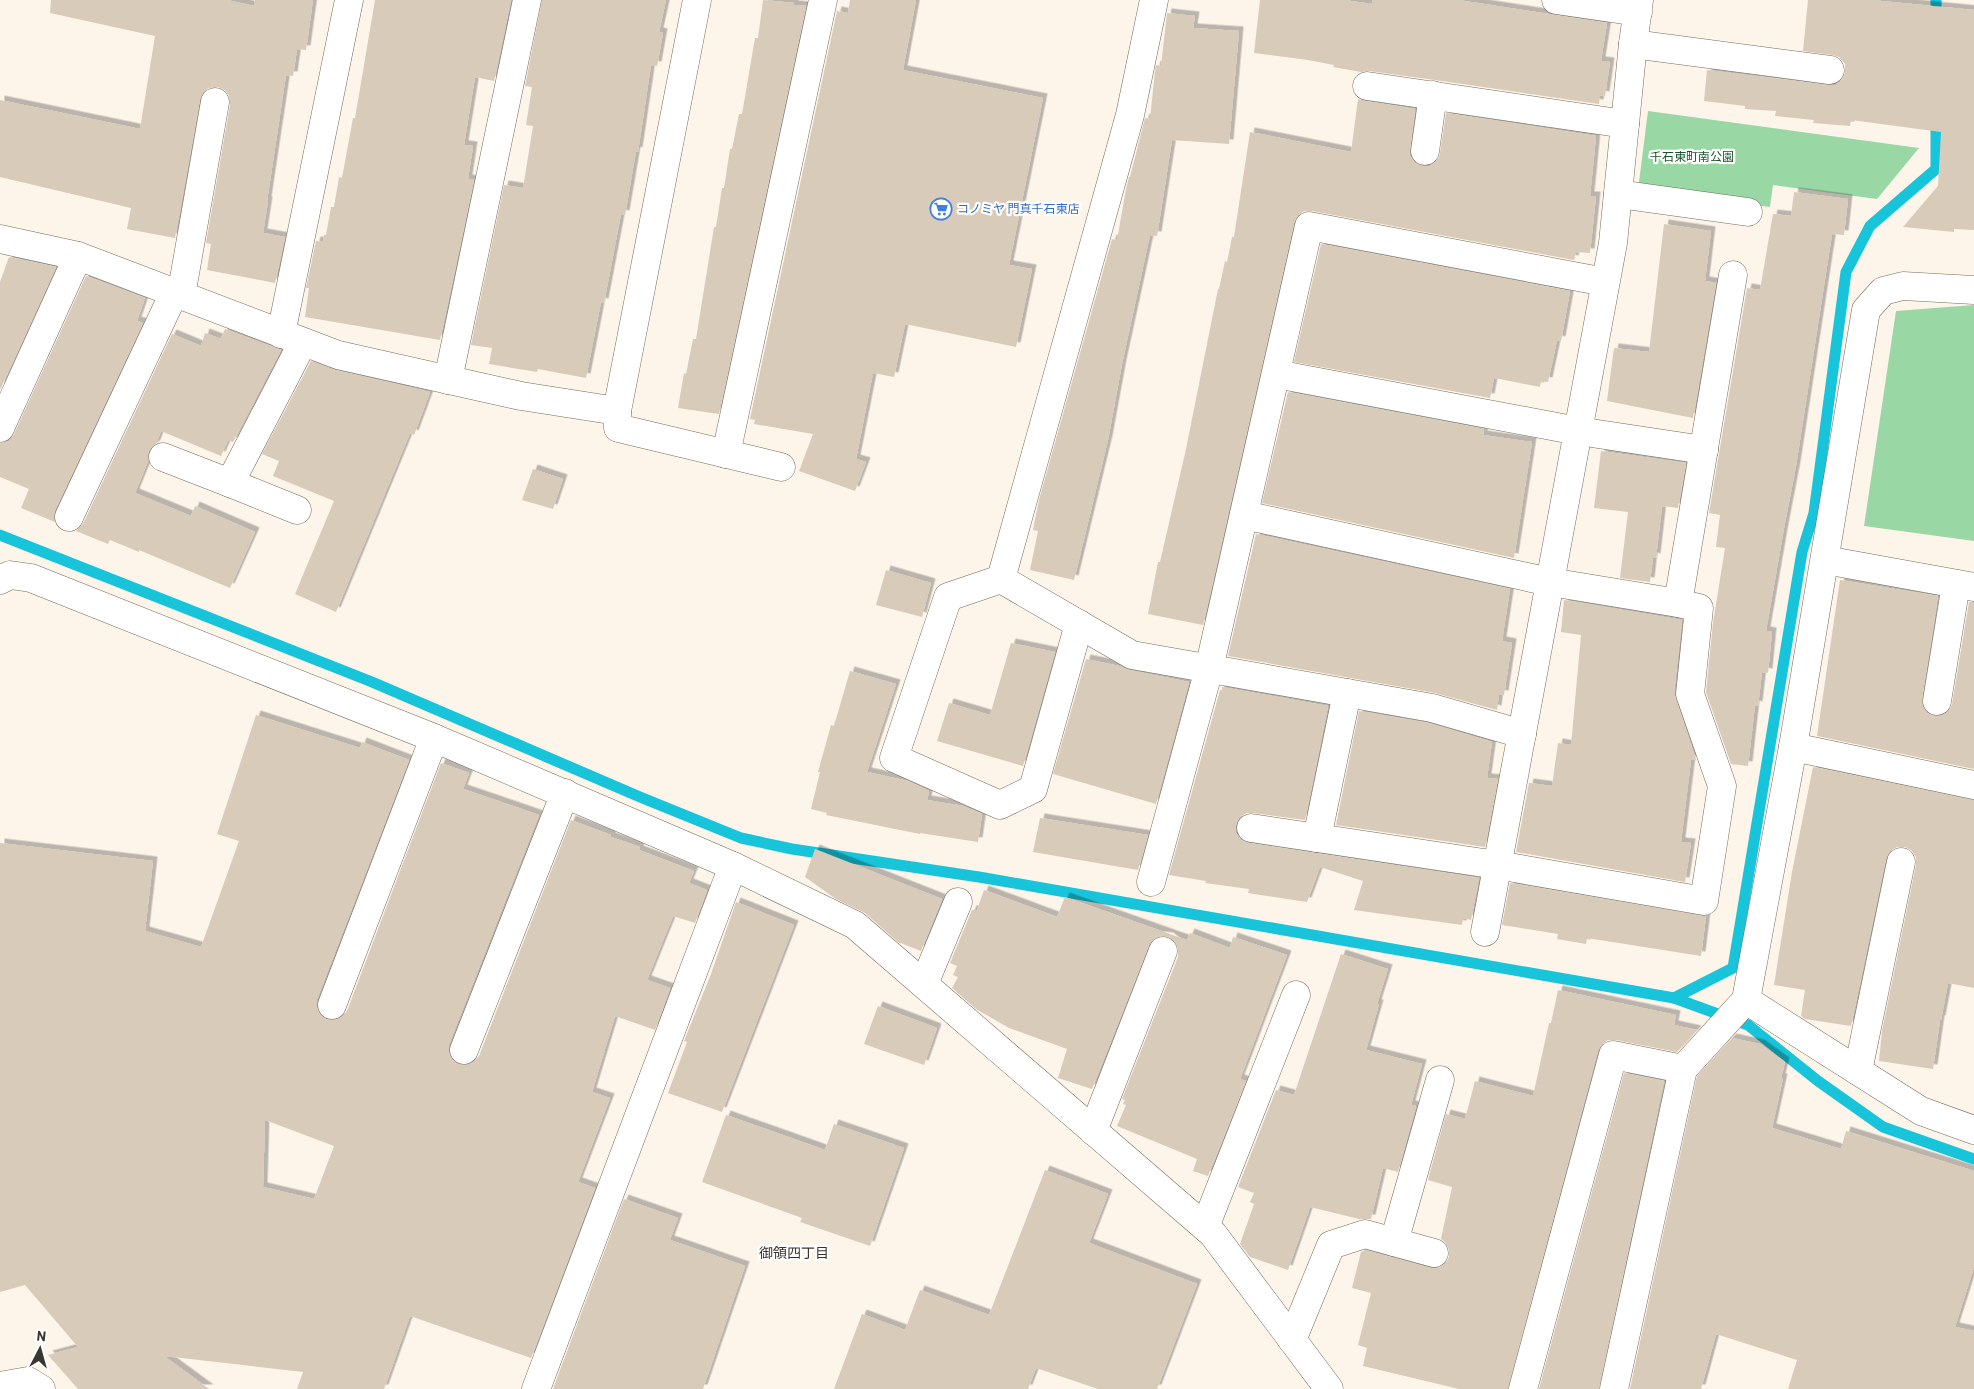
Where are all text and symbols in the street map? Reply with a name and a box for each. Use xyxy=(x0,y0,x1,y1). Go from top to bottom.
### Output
park label: 千石東町南公園 xyxy=(1650,149,1734,163)
supermarket icon: コノミヤ 門真千石東店 xyxy=(929,197,953,221)
place label: コノミヤ 門真千石東店 xyxy=(957,201,1079,215)
district label: 御領四丁目 xyxy=(759,1244,829,1261)
north arrow xyxy=(15,1324,65,1374)
text: N xyxy=(36,1327,47,1345)

